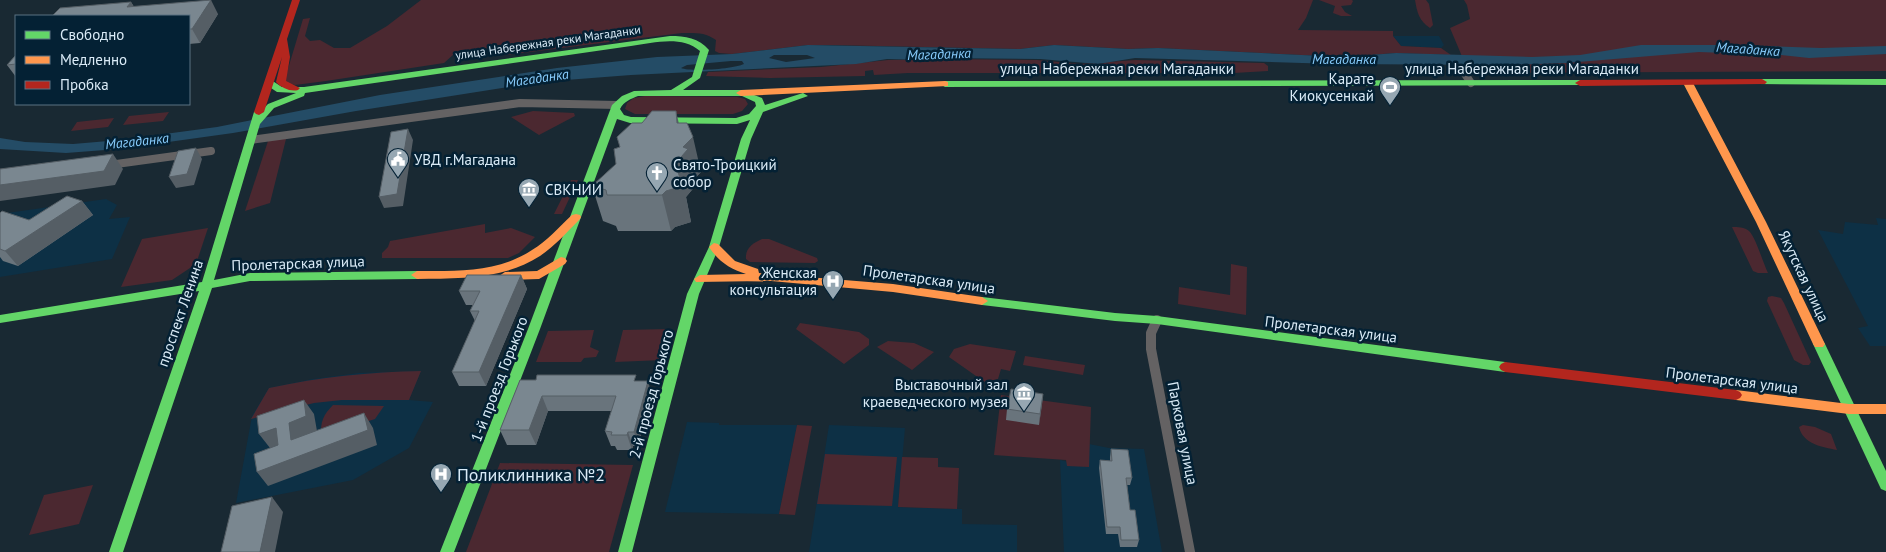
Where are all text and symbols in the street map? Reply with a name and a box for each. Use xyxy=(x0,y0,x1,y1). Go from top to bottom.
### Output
legend xyxy=(15,15,190,105)
street label: улица Набережная реки Магаданки xyxy=(454,22,642,62)
text: Свободно xyxy=(60,25,124,44)
water label: Магаданка xyxy=(1715,38,1781,60)
water label: Магаданка xyxy=(907,44,971,64)
text: Медленно xyxy=(60,50,127,69)
water label: Магаданка xyxy=(1312,50,1376,68)
street label: улица Набережная реки Магаданки xyxy=(1000,59,1234,78)
street label: улица Набережная реки Магаданки xyxy=(1405,59,1639,78)
water label: Магаданка xyxy=(504,65,570,91)
place label: Карате Киокусенкай xyxy=(1290,69,1374,105)
text: Пробка xyxy=(60,75,109,94)
sports icon: Карате Киокусенкай xyxy=(1378,75,1402,106)
water label: Магаданка xyxy=(104,129,170,153)
public building icon: УВД г.Магадана xyxy=(386,147,410,178)
place label: УВД г.Магадана xyxy=(414,150,516,169)
place label: Свято-Троицкий собор xyxy=(673,155,777,191)
church icon: Свято-Троицкий собор xyxy=(645,161,669,192)
museum icon: СВКНИИ xyxy=(517,177,541,208)
place label: СВКНИИ xyxy=(545,180,602,199)
street label: Якутская улица xyxy=(1774,227,1834,325)
street label: Пролетарская улица xyxy=(231,251,365,275)
street label: проспект Ленина xyxy=(153,257,207,369)
street label: Пролетарская улица xyxy=(862,260,996,298)
place label: Женская консультация xyxy=(730,263,817,299)
hospital icon: Женская консультация xyxy=(821,269,845,300)
street label: Пролетарская улица xyxy=(1264,311,1398,347)
street label: 1-й проезд Горького xyxy=(466,314,532,444)
street label: 2-й проезд Горького xyxy=(625,327,677,461)
street label: Пролетарская улица xyxy=(1665,362,1799,398)
place label: Выставочный зал краеведческого музея xyxy=(863,375,1008,411)
street label: Парковая улица xyxy=(1164,380,1202,486)
museum icon: Выставочный зал краеведческого музея xyxy=(1012,381,1036,412)
hospital icon: Поликлинника №2 xyxy=(429,462,453,493)
place label: Поликлинника №2 xyxy=(457,463,605,486)

